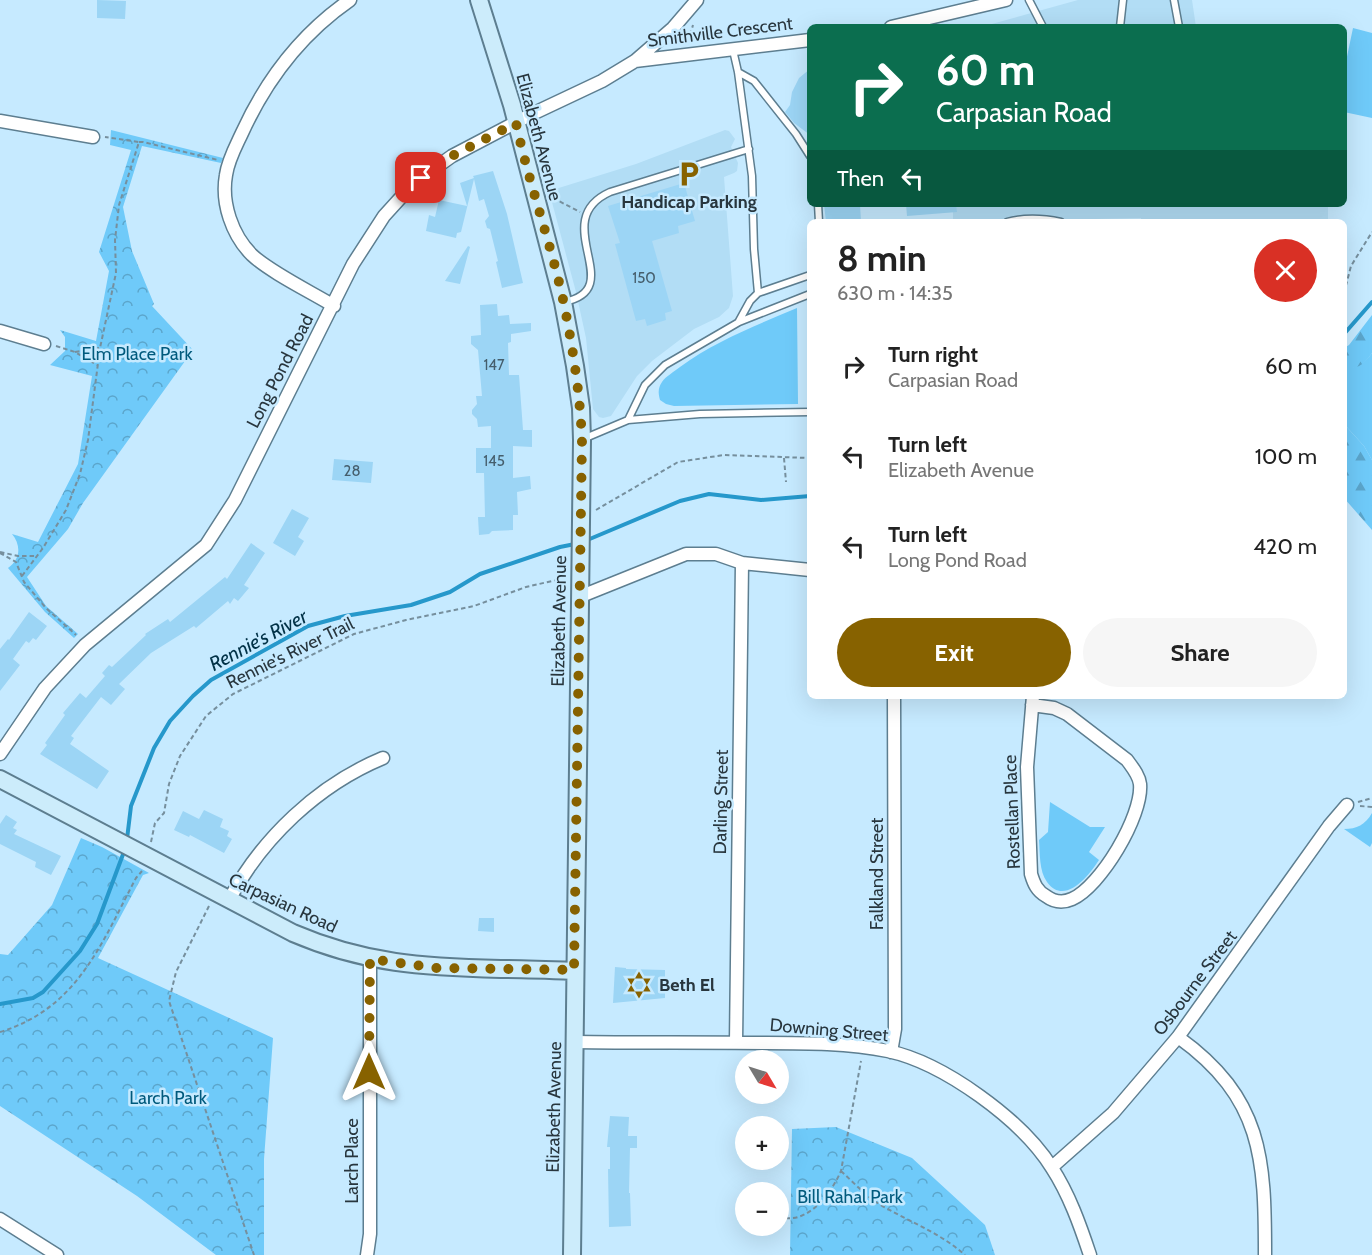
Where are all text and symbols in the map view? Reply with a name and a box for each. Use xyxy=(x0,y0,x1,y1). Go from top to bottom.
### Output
street label: Smithville Crescent xyxy=(646,12,794,52)
text: 60 m xyxy=(936,44,1035,96)
icon: right xyxy=(837,48,915,126)
street label: Elizabeth Avenue xyxy=(511,71,567,203)
text: Carpasian Road xyxy=(936,96,1112,129)
pin xyxy=(395,152,446,203)
parking icon: Handicap Parking xyxy=(674,159,704,189)
icon: arrive xyxy=(404,161,437,194)
icon: left xyxy=(896,162,929,195)
text: Then xyxy=(837,165,884,192)
place label: Handicap Parking xyxy=(621,191,757,213)
text: 8 min xyxy=(837,236,927,280)
button: close xyxy=(1254,239,1317,302)
house number: 150 xyxy=(632,269,656,287)
text: 630 m · 14:35 xyxy=(837,281,953,305)
street label: Long Pond Road xyxy=(242,310,318,432)
text: Turn right xyxy=(888,341,978,368)
park label: Elm Place Park xyxy=(82,343,193,365)
icon: right xyxy=(837,350,870,383)
text: 60 m xyxy=(1265,353,1317,380)
house number: 147 xyxy=(483,356,505,374)
text: Carpasian Road xyxy=(888,368,1018,392)
text: Turn left xyxy=(888,431,967,458)
icon: left xyxy=(837,440,870,473)
text: 100 m xyxy=(1255,443,1317,470)
house number: 145 xyxy=(483,452,505,470)
text: Elizabeth Avenue xyxy=(888,458,1034,482)
house number: 28 xyxy=(344,462,360,480)
text: Turn left xyxy=(888,521,967,548)
icon: left xyxy=(837,530,870,563)
text: 420 m xyxy=(1253,533,1317,560)
text: Long Pond Road xyxy=(888,548,1027,572)
street label: Elizabeth Avenue xyxy=(547,555,571,687)
water label: Rennie's River xyxy=(205,604,312,676)
street label: Rennie's River Trail xyxy=(223,612,358,693)
button: Exit xyxy=(837,618,1071,687)
button: Share xyxy=(1083,618,1317,687)
street label: Darling Street xyxy=(709,749,733,855)
street label: Rostellan Place xyxy=(999,754,1025,870)
street label: Falkland Street xyxy=(866,818,888,930)
street label: Carpasian Road xyxy=(225,868,341,938)
street label: Osbourne Street xyxy=(1148,926,1242,1040)
synagogue icon: Beth El xyxy=(624,970,654,1000)
place label: Beth El xyxy=(659,974,715,996)
street label: Downing Street xyxy=(769,1014,889,1046)
position arrow xyxy=(337,1040,401,1104)
street label: Elizabeth Avenue xyxy=(542,1041,566,1173)
north arrow xyxy=(735,1050,789,1104)
map controls xyxy=(735,1050,789,1236)
park label: Larch Park xyxy=(129,1087,208,1109)
button: + xyxy=(735,1116,789,1170)
street label: Larch Place xyxy=(341,1118,363,1204)
button: − xyxy=(735,1182,789,1236)
park label: Bill Rahal Park xyxy=(797,1186,904,1208)

